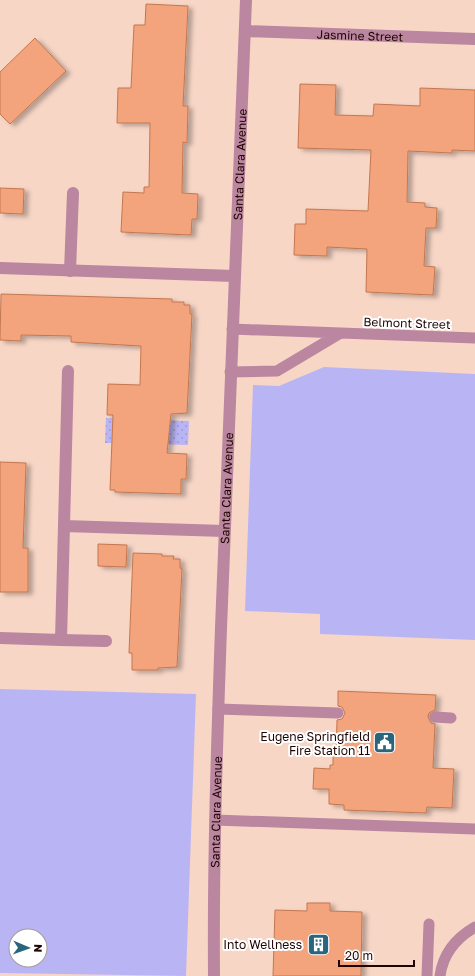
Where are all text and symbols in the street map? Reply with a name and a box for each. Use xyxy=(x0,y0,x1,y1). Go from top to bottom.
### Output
street label: Jasmine Street xyxy=(316,26,404,44)
street label: Santa Clara Avenue xyxy=(230,108,249,221)
street label: Belmont Street xyxy=(363,314,451,332)
street label: Santa Clara Avenue xyxy=(216,432,236,544)
place label: Eugene Springfield Fire Station 11 xyxy=(260,729,370,758)
public building icon: Eugene Springfield Fire Station 11 xyxy=(372,730,398,756)
street label: Santa Clara Avenue xyxy=(207,756,224,868)
north arrow xyxy=(8,928,48,968)
building icon: Into Wellness xyxy=(305,931,331,957)
place label: Into Wellness xyxy=(223,937,302,952)
scale bar xyxy=(339,942,414,968)
text: N xyxy=(32,944,45,953)
text: 20 m xyxy=(345,948,373,963)

